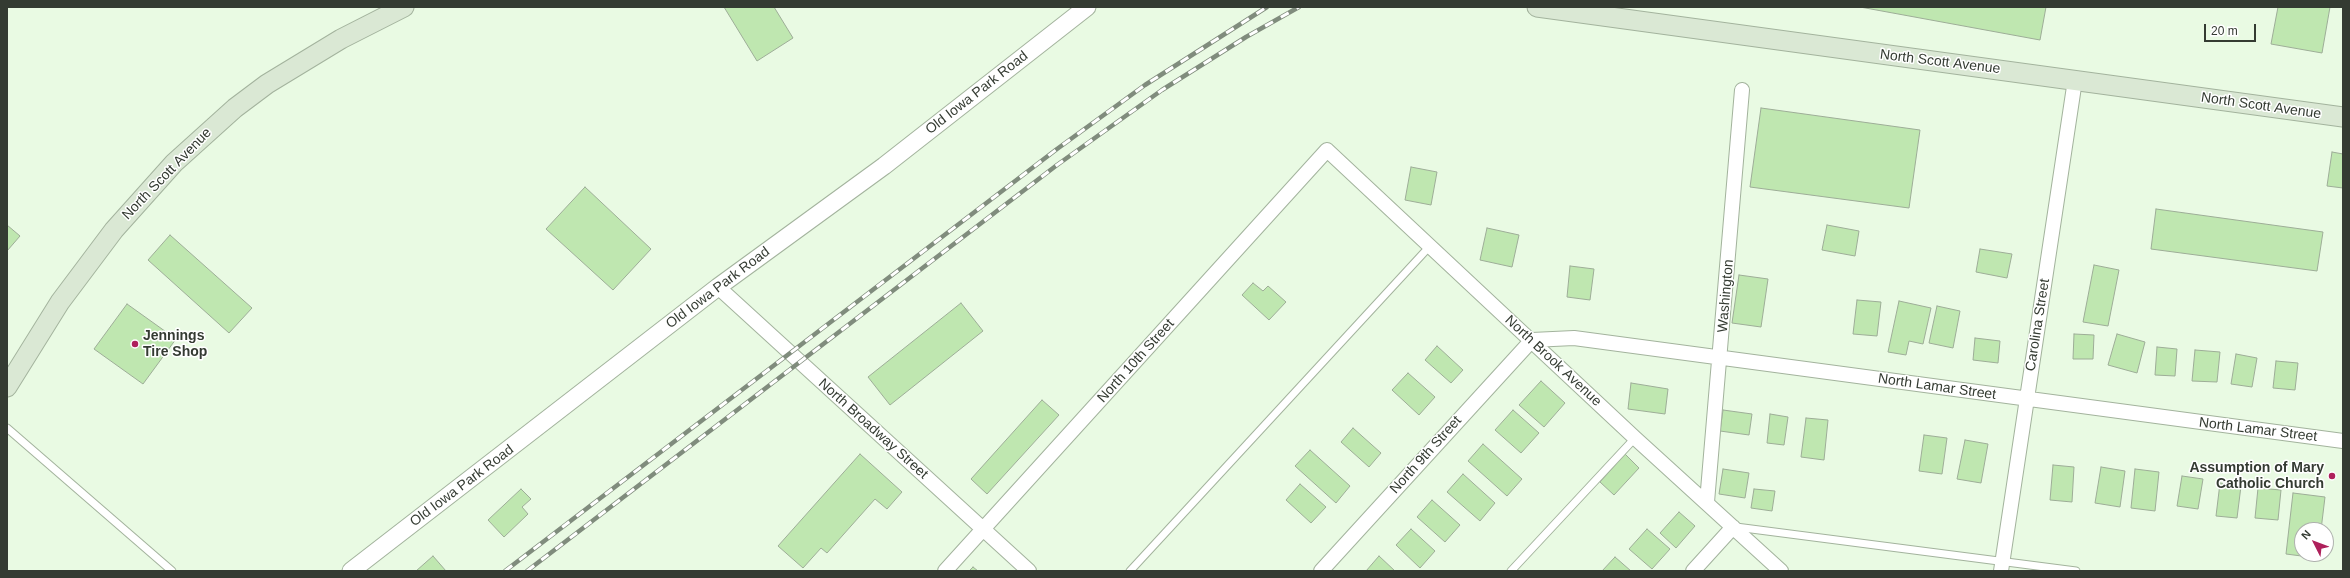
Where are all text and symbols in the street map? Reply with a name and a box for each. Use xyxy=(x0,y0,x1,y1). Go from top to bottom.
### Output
scale bar xyxy=(2206,16,2258,42)
text: 20 m xyxy=(2211,24,2238,38)
street label: North Scott Avenue xyxy=(1879,46,2001,78)
street label: Old Iowa Park Road xyxy=(922,48,1032,138)
street label: North Scott Avenue xyxy=(2200,89,2322,123)
street label: North Scott Avenue xyxy=(119,125,215,223)
street label: Old Iowa Park Road xyxy=(663,244,773,332)
street label: Washington xyxy=(1714,259,1738,333)
street label: Carolina Street xyxy=(2022,278,2054,372)
street label: North Brook Avenue xyxy=(1501,312,1605,410)
street label: North 10th Street xyxy=(1094,316,1178,406)
place label: Jennings Tire Shop xyxy=(143,328,207,360)
marker: Jennings Tire Shop xyxy=(130,339,140,349)
street label: North Lamar Street xyxy=(1877,370,1997,404)
street label: North Broadway Street xyxy=(815,375,931,483)
street label: North 9th Street xyxy=(1387,413,1465,497)
street label: North Lamar Street xyxy=(2198,414,2318,446)
street label: Old Iowa Park Road xyxy=(407,442,517,530)
place label: Assumption of Mary Catholic Church xyxy=(2189,460,2324,492)
marker: Assumption of Mary Catholic Church xyxy=(2327,471,2337,481)
north arrow xyxy=(2294,522,2334,562)
text: N xyxy=(2299,528,2313,542)

